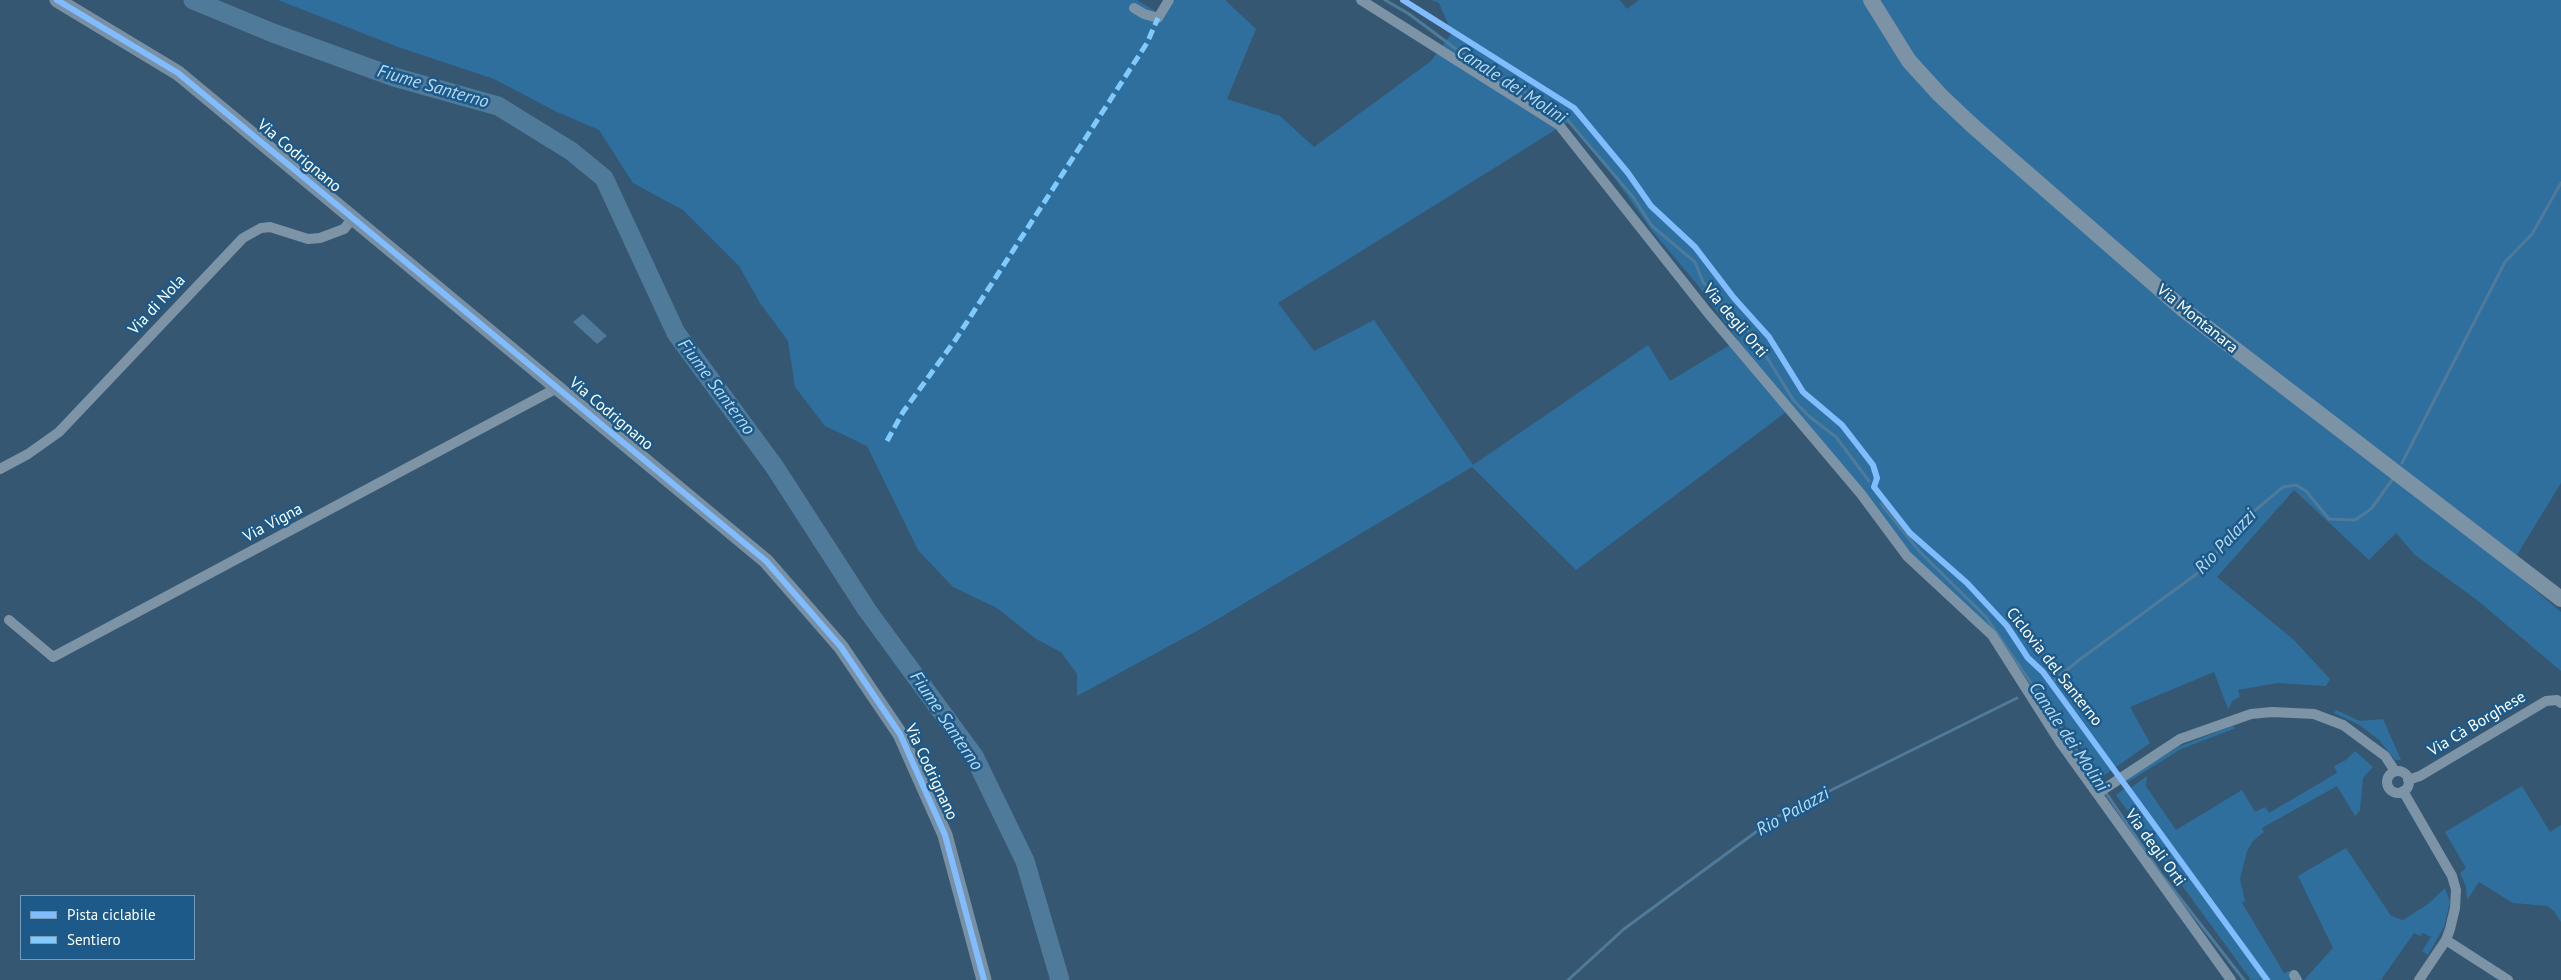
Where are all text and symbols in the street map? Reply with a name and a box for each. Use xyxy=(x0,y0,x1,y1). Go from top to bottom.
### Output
water label: Canale dei Molini xyxy=(1452,41,1570,129)
water label: Fiume Santerno xyxy=(375,61,491,113)
street label: Via Codrignano xyxy=(253,115,345,197)
street label: Via di Nola xyxy=(125,271,189,339)
street label: Via degli Orti xyxy=(1699,280,1771,362)
street label: Via Montanara xyxy=(2152,280,2242,358)
water label: Fiume Santerno xyxy=(673,335,759,439)
street label: Via Codrignano xyxy=(565,373,657,455)
street label: Via Vigna xyxy=(240,499,306,547)
water label: Rio Palazzi xyxy=(2191,505,2261,579)
street label: Ciclovia del Santerno xyxy=(2002,604,2106,730)
water label: Fiume Santerno xyxy=(905,667,987,775)
water label: Canale dei Molini xyxy=(2024,678,2112,796)
street label: Via Cà Borghese xyxy=(2425,687,2529,761)
street label: Via Codrignano xyxy=(900,721,962,823)
water label: Rio Palazzi xyxy=(1753,783,1833,841)
street label: Via degli Orti xyxy=(2121,806,2189,890)
legend xyxy=(20,895,195,960)
text: Pista ciclabile xyxy=(67,905,156,924)
text: Sentiero xyxy=(67,930,121,949)

